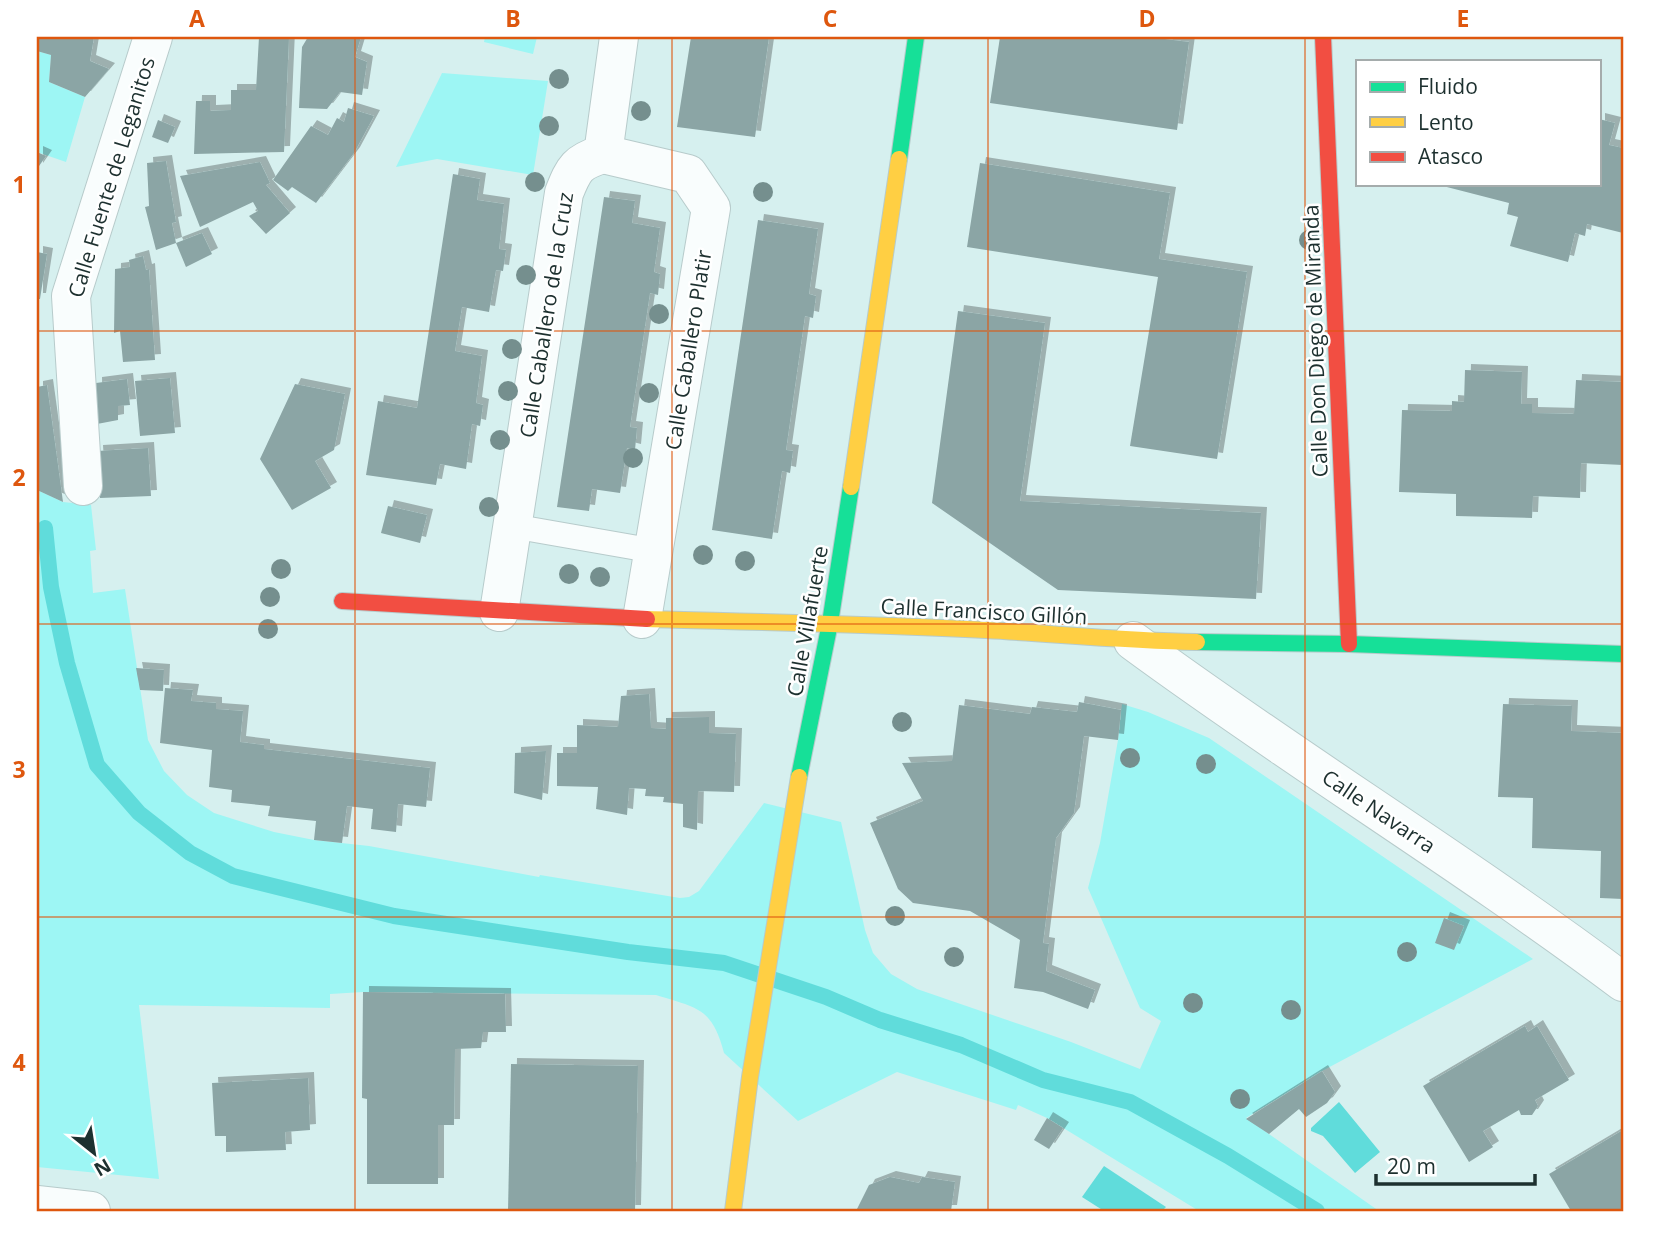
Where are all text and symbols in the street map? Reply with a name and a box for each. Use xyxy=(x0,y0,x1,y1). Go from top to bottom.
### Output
text: A xyxy=(189,2,205,34)
text: B xyxy=(505,2,521,34)
text: C xyxy=(823,2,837,34)
text: D xyxy=(1138,2,1156,34)
text: E xyxy=(1457,2,1469,34)
street label: Calle Fuente de Leganitos xyxy=(61,53,161,301)
legend xyxy=(1356,60,1600,186)
text: Fluido xyxy=(1418,72,1478,100)
text: Lento xyxy=(1418,108,1474,136)
text: Atasco xyxy=(1418,142,1483,170)
text: 1 xyxy=(12,168,26,200)
street label: Calle Caballero de la Cruz xyxy=(513,190,579,440)
street label: Calle Don Diego de Miranda xyxy=(1296,204,1334,478)
street label: Calle Caballero Platir xyxy=(658,248,718,452)
text: 2 xyxy=(12,461,26,493)
street label: Calle Villafuerte xyxy=(780,544,834,698)
street label: Calle Francisco Gillón xyxy=(880,592,1088,630)
text: 3 xyxy=(12,753,26,785)
street label: Calle Navarra xyxy=(1317,763,1441,859)
text: 4 xyxy=(12,1046,26,1078)
north arrow xyxy=(60,1118,130,1188)
scale bar xyxy=(1376,1143,1536,1187)
text: 20 m xyxy=(1387,1152,1436,1180)
text: N xyxy=(89,1153,116,1183)

